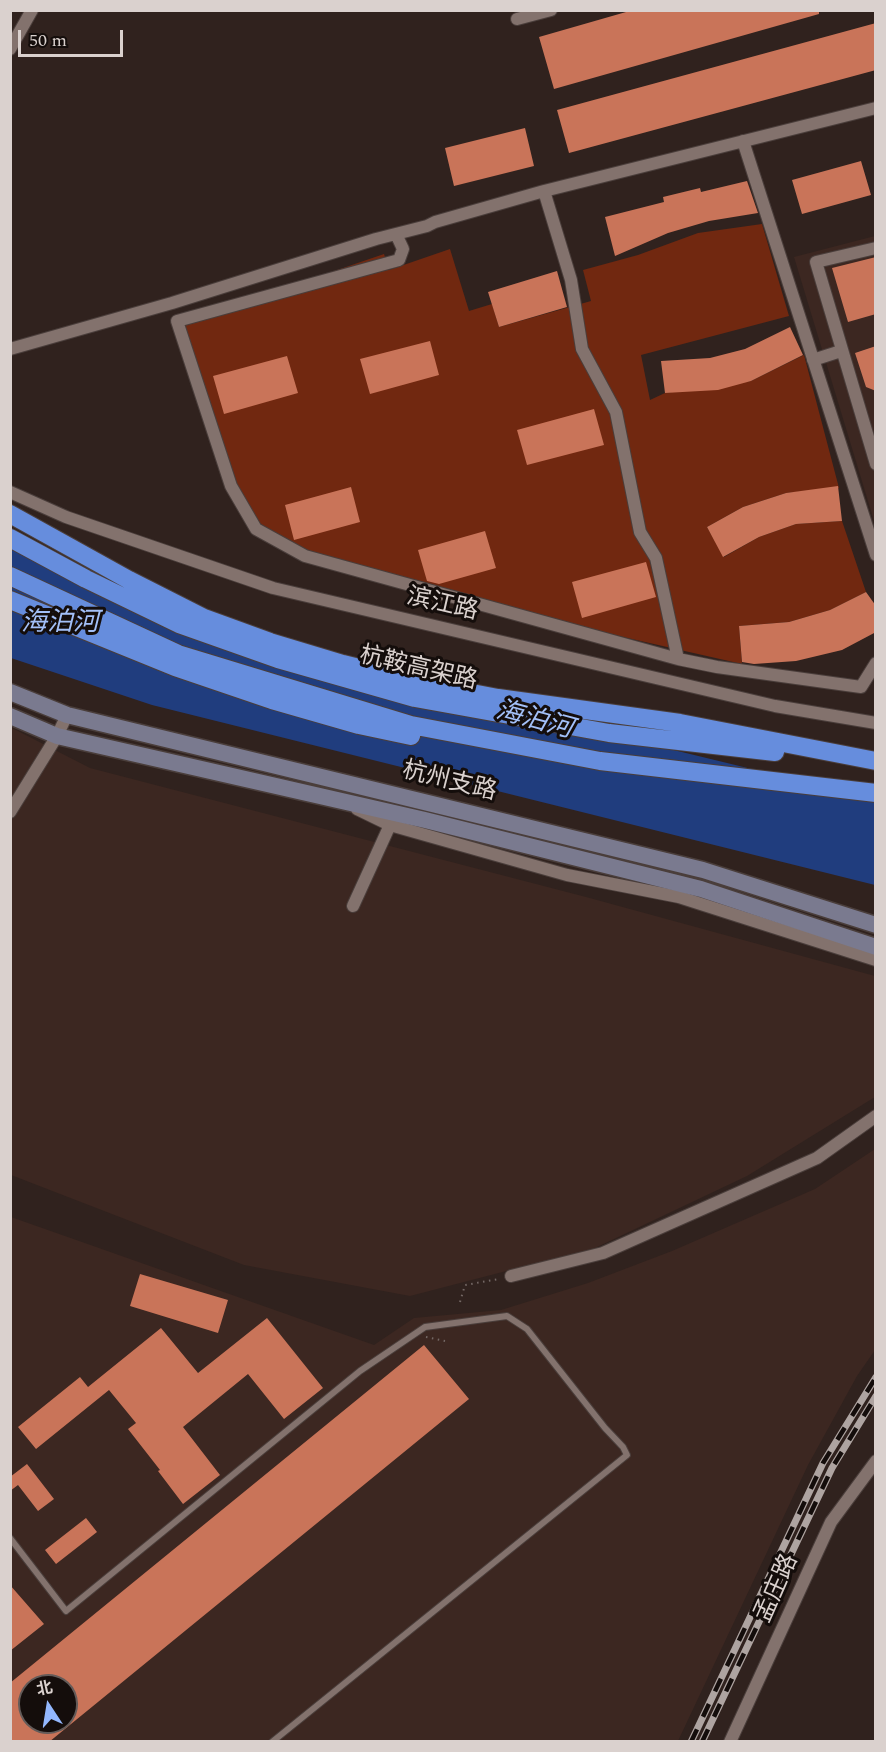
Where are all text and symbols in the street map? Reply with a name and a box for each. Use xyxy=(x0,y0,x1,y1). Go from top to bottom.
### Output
scale bar xyxy=(21,18,126,56)
text: 50 m xyxy=(29,27,67,54)
street label: 滨江路 xyxy=(404,584,480,628)
water label: 海泊河 xyxy=(21,609,99,641)
street label: 杭鞍高架路 xyxy=(356,642,480,698)
water label: 海泊河 xyxy=(492,697,576,747)
street label: 杭州支路 xyxy=(399,757,499,809)
street label: 孟庄路 xyxy=(750,1550,806,1628)
north arrow xyxy=(18,1674,78,1734)
text: 北 xyxy=(34,1675,55,1702)

